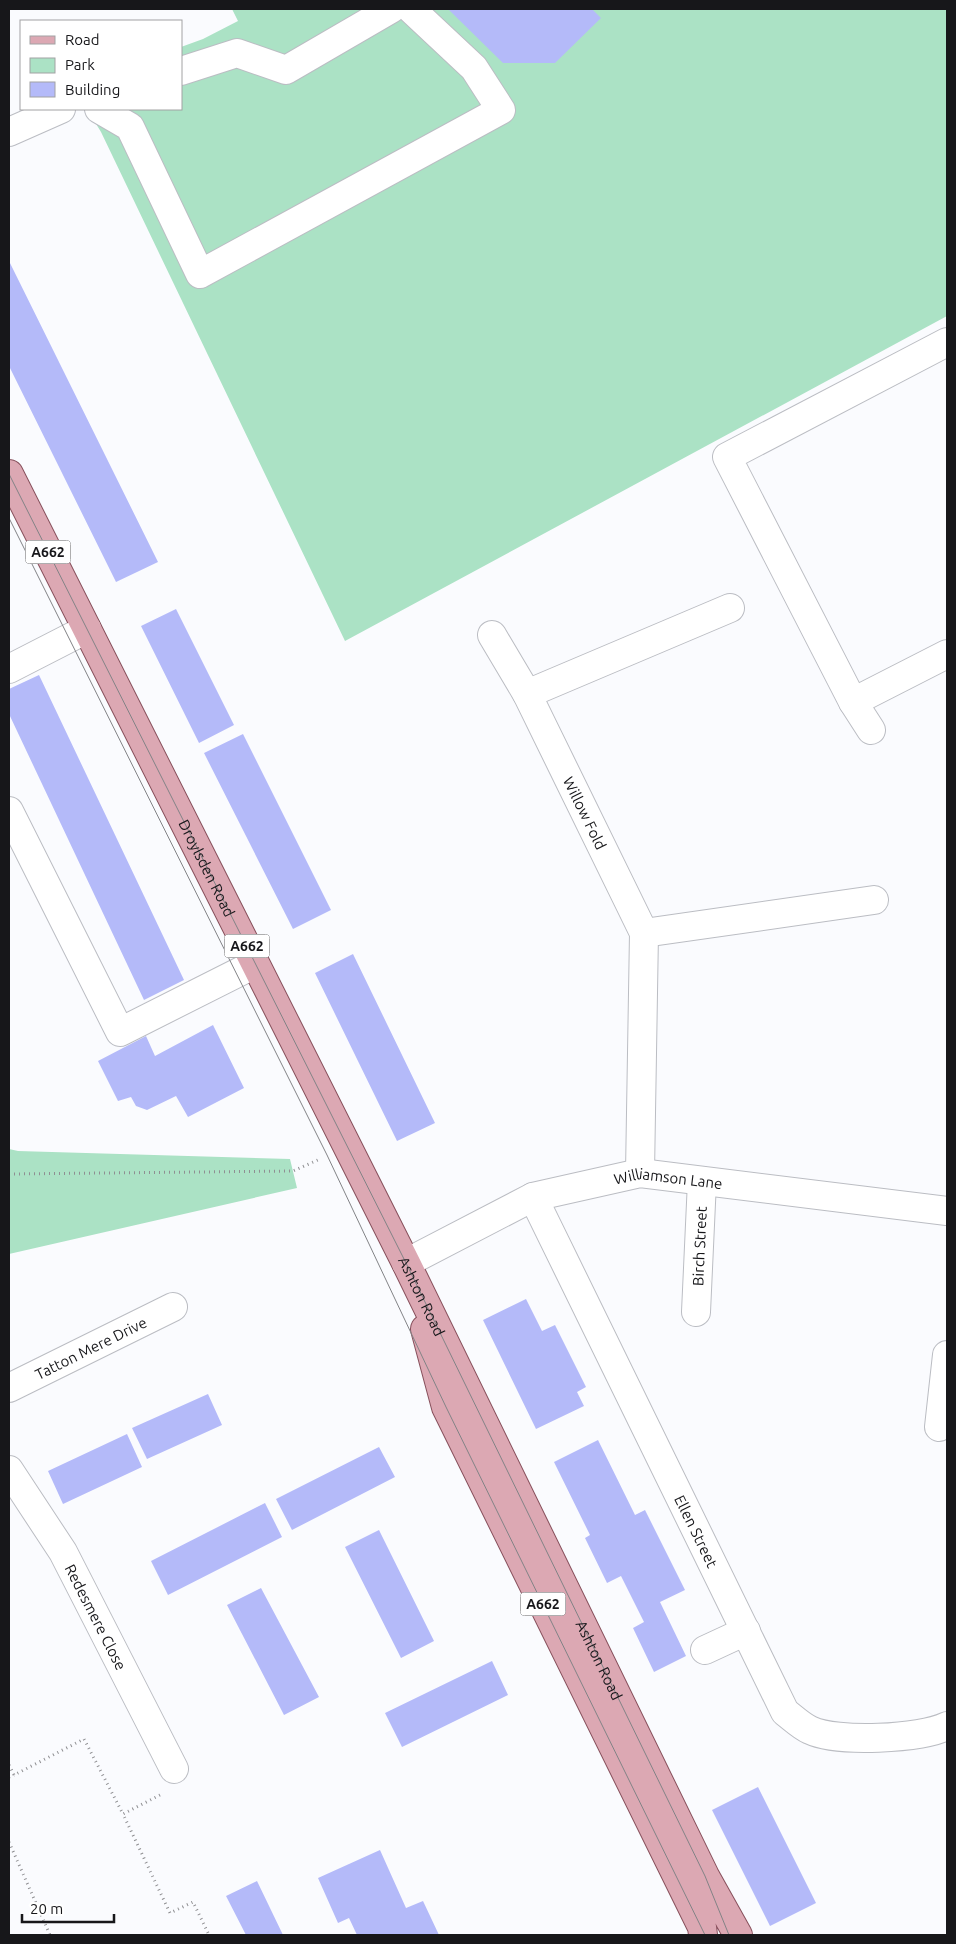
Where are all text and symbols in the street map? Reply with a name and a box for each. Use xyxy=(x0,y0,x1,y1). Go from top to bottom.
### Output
legend xyxy=(20,20,182,110)
text: Road xyxy=(65,31,100,48)
text: Park xyxy=(65,56,95,73)
text: Building xyxy=(65,81,120,98)
road number: A662 xyxy=(26,540,70,564)
street label: Willow Fold xyxy=(560,774,610,852)
street label: Droylsden Road xyxy=(176,817,239,919)
road number: A662 xyxy=(224,934,270,958)
street label: Williamson Lane xyxy=(612,1164,723,1192)
street label: Birch Street xyxy=(689,1206,709,1286)
street label: Ashton Road xyxy=(396,1253,449,1339)
street label: Tatton Mere Drive xyxy=(32,1313,149,1382)
street label: Ellen Street xyxy=(672,1492,721,1570)
street label: Redesmere Close xyxy=(62,1561,130,1673)
road number: A662 xyxy=(520,1592,566,1616)
street label: Ashton Road xyxy=(573,1618,626,1703)
scale bar xyxy=(22,1892,115,1924)
text: 20 m xyxy=(30,1900,63,1917)

